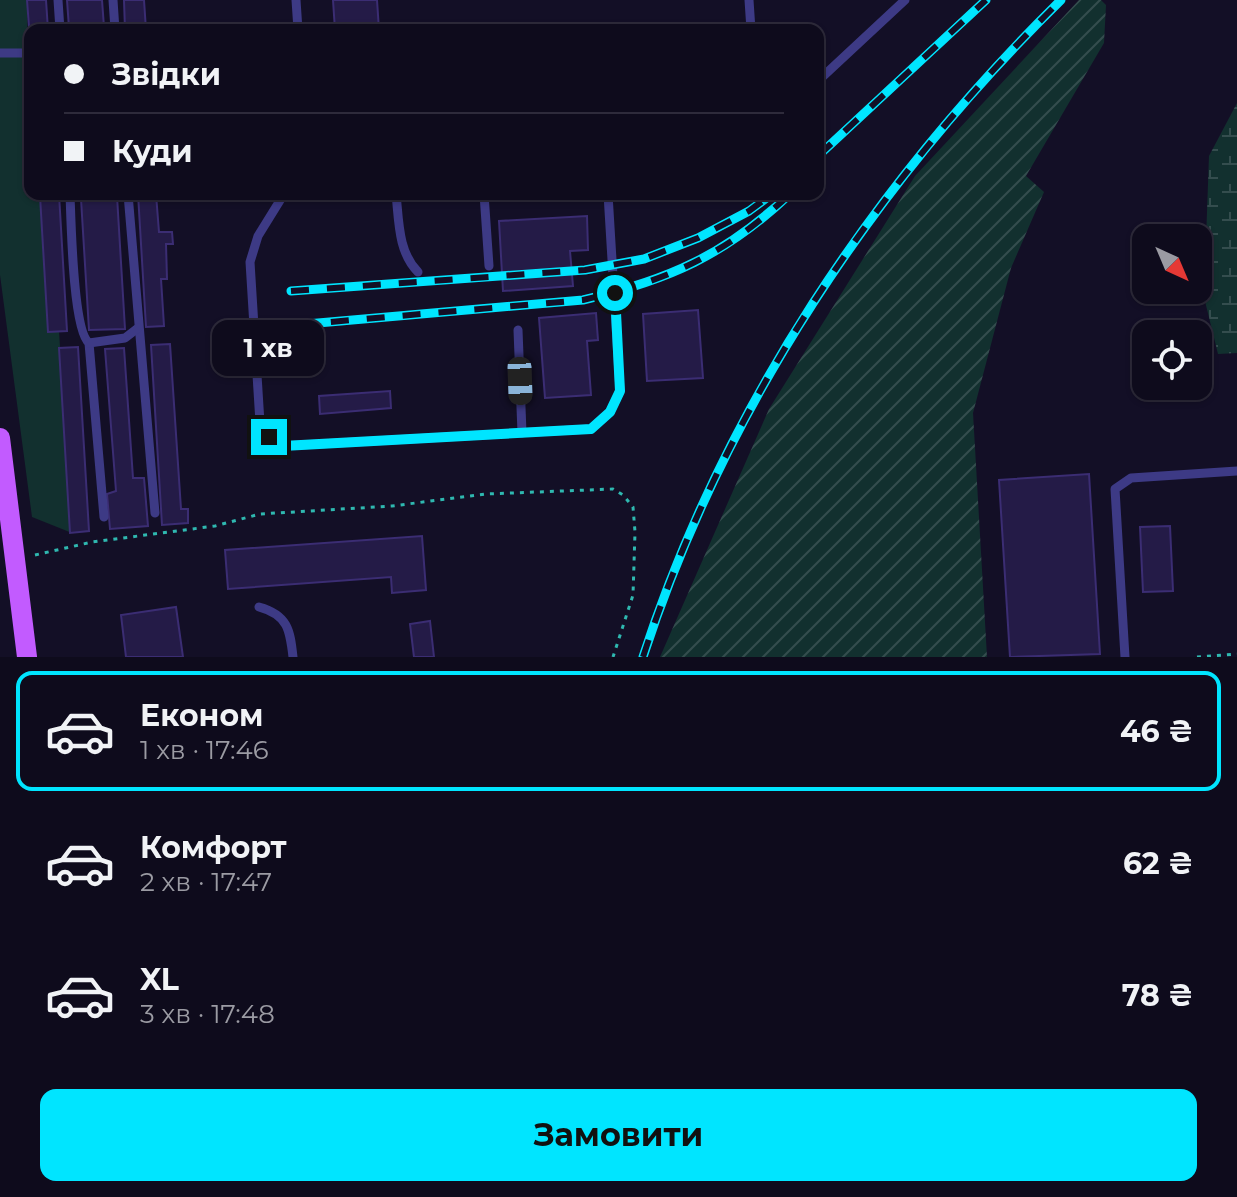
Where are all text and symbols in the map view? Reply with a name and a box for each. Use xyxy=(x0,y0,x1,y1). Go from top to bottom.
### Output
text: Звідки xyxy=(112,56,221,93)
text: Куди xyxy=(112,133,193,170)
north arrow xyxy=(1132,224,1212,304)
map controls xyxy=(1132,224,1212,400)
route start xyxy=(597,275,633,311)
button: locate xyxy=(1132,320,1212,400)
callout: 1 хв xyxy=(213,321,325,377)
text: 1 хв xyxy=(243,332,293,364)
car xyxy=(507,357,533,405)
route end xyxy=(251,419,287,455)
icon: car xyxy=(44,695,116,767)
text: Економ xyxy=(140,697,264,734)
text: 46 ₴ xyxy=(1120,713,1193,750)
text: 1 хв · 17:46 xyxy=(140,734,269,766)
icon: car xyxy=(44,827,116,899)
text: Комфорт xyxy=(140,829,287,866)
text: 62 ₴ xyxy=(1123,845,1193,882)
text: 2 хв · 17:47 xyxy=(140,866,272,898)
icon: car xyxy=(44,959,116,1031)
text: XL xyxy=(140,961,179,998)
text: 78 ₴ xyxy=(1122,977,1193,1014)
text: 3 хв · 17:48 xyxy=(140,998,275,1030)
button: Замовити xyxy=(40,1089,1197,1181)

